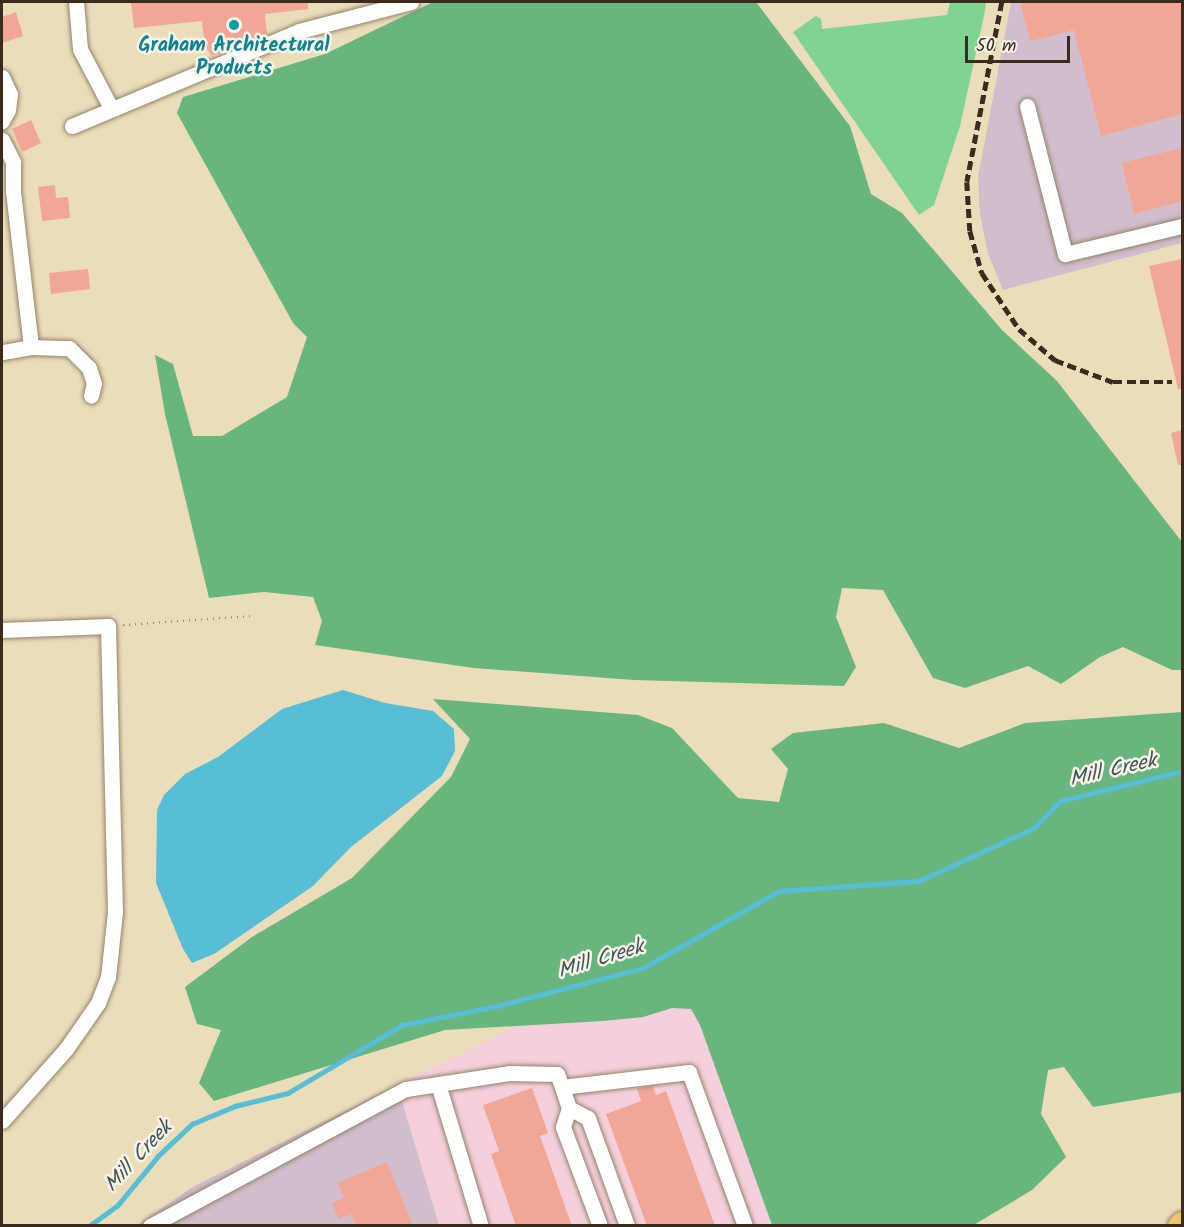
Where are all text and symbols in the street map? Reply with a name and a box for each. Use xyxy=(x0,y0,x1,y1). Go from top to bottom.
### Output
marker: Graham Architectural Products xyxy=(227,18,241,32)
scale bar xyxy=(968,24,1073,62)
text: 50 m xyxy=(976,32,1016,61)
place label: Graham Architectural Products xyxy=(138,35,330,82)
water label: Mill Creek xyxy=(1067,749,1159,793)
water label: Mill Creek xyxy=(555,935,647,985)
water label: Mill Creek xyxy=(100,1116,178,1198)

